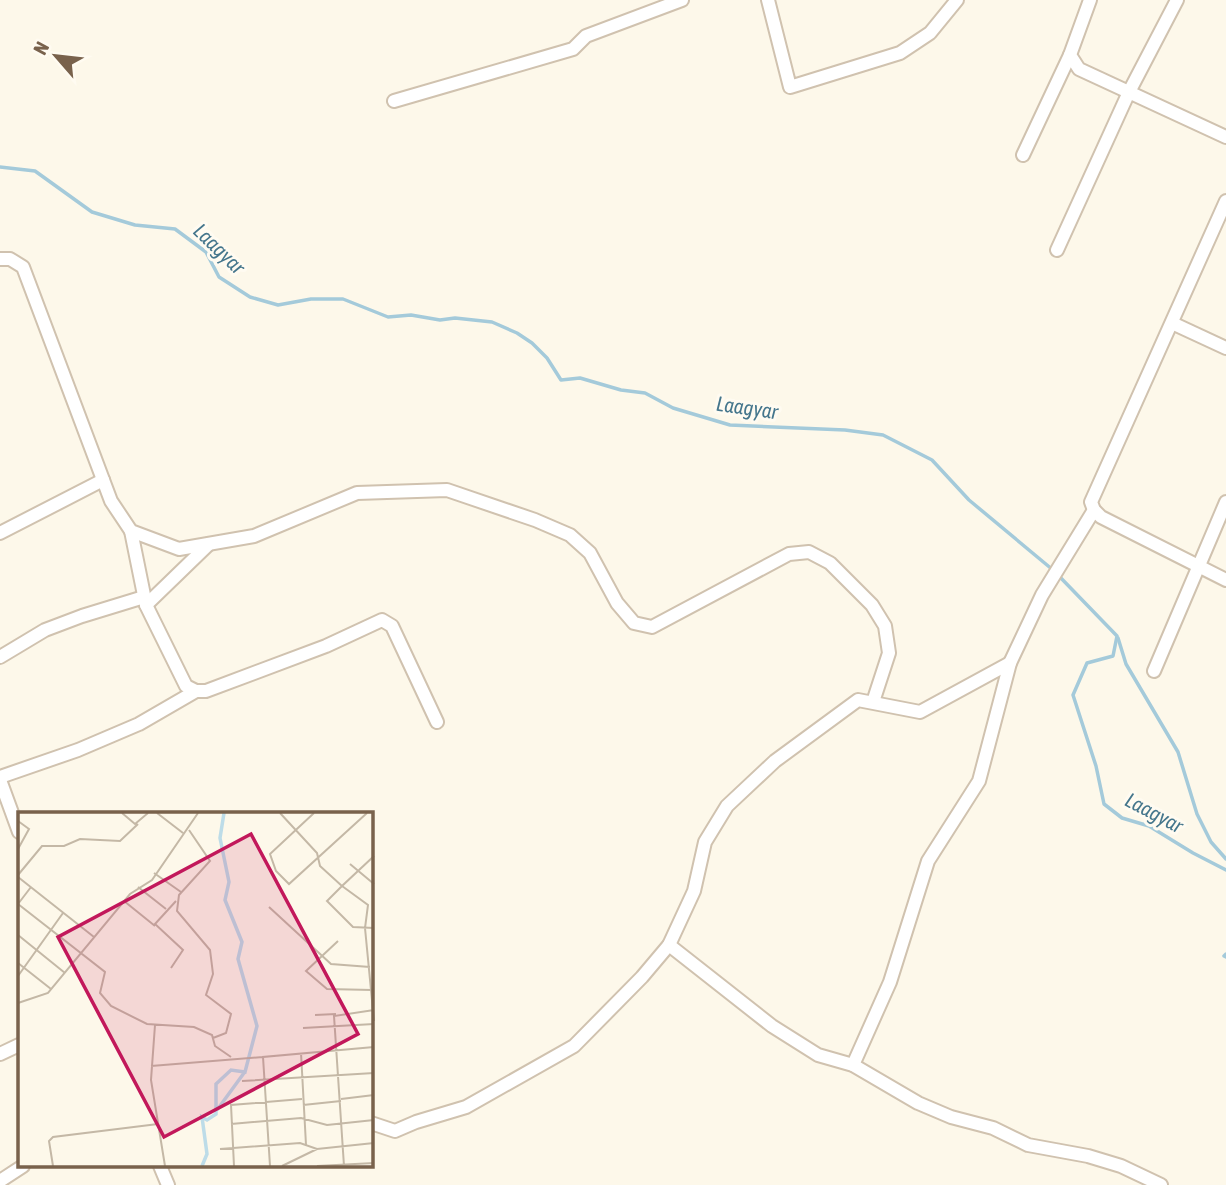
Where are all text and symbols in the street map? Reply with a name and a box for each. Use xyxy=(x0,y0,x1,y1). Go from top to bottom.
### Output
north arrow xyxy=(21,21,91,91)
text: N xyxy=(29,38,53,58)
water label: Laagyar xyxy=(189,218,251,279)
water label: Laagyar xyxy=(715,391,780,423)
water label: Laagyar xyxy=(1121,787,1188,838)
inset map xyxy=(18,812,373,1168)

